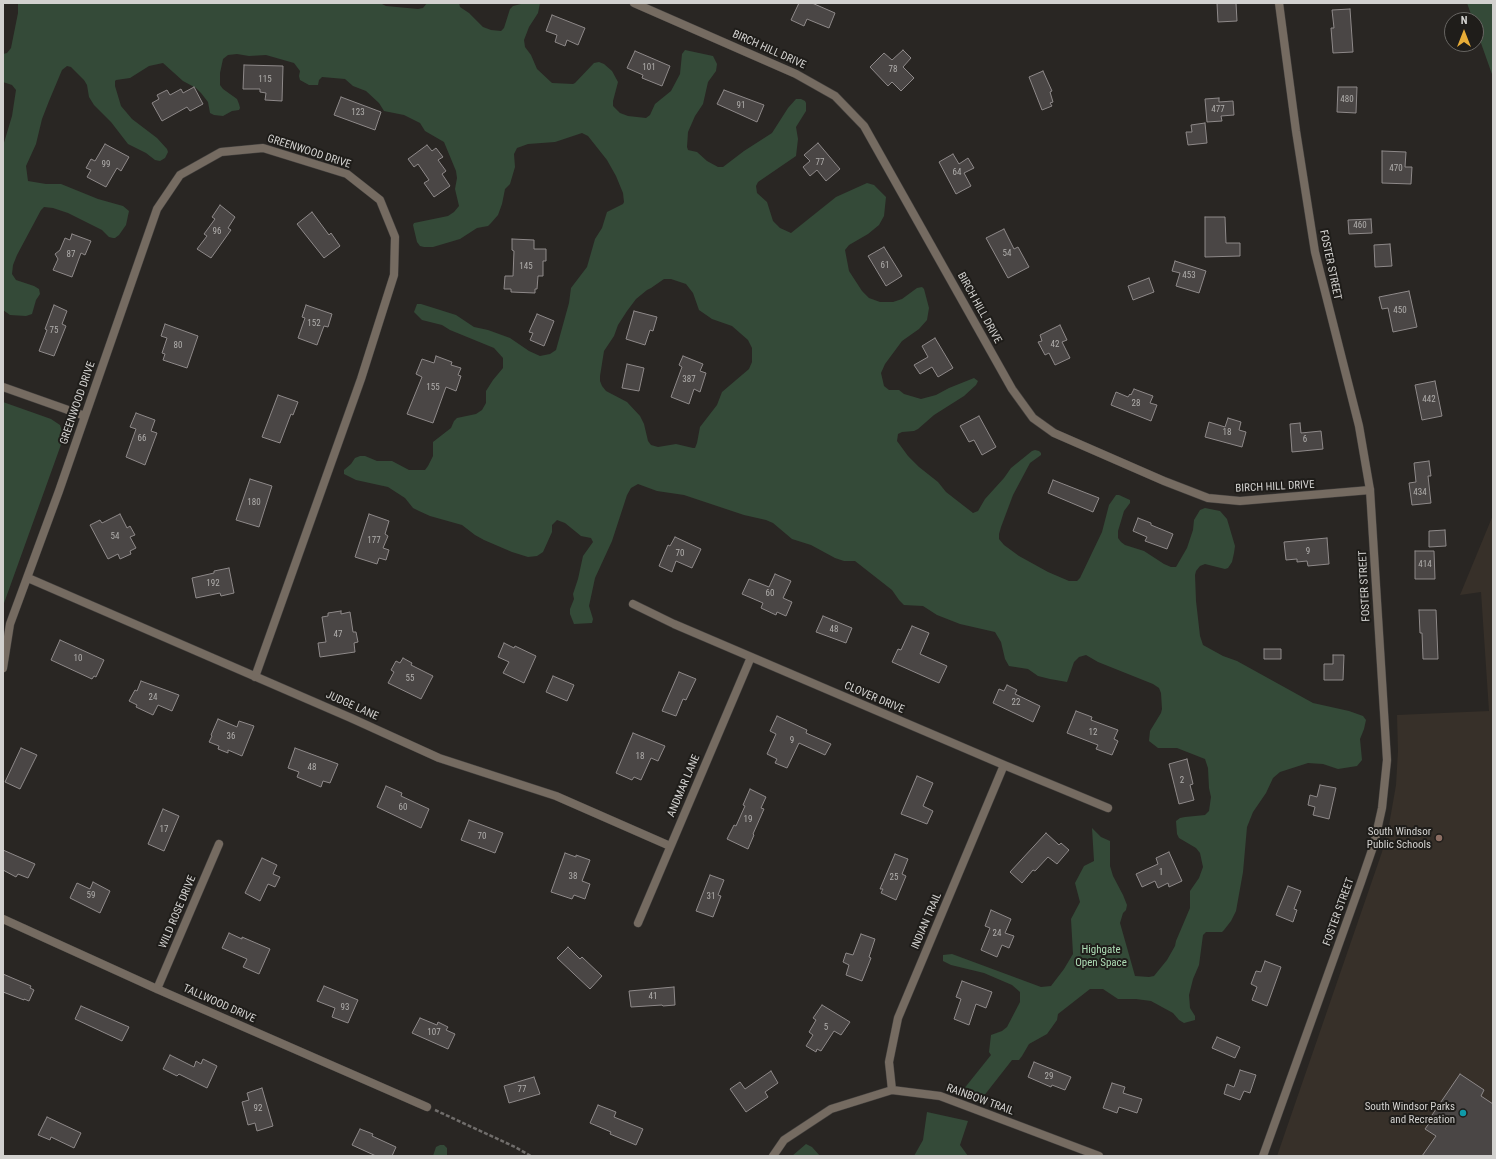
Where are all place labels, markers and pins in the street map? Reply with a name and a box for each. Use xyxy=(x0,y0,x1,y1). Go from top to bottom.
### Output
place label: South Windsor Public Schools xyxy=(1367,825,1431,851)
marker: South Windsor Public Schools xyxy=(1434,833,1444,843)
place label: South Windsor Parks and Recreation xyxy=(1365,1100,1455,1126)
marker: South Windsor Parks and Recreation xyxy=(1458,1108,1468,1118)

